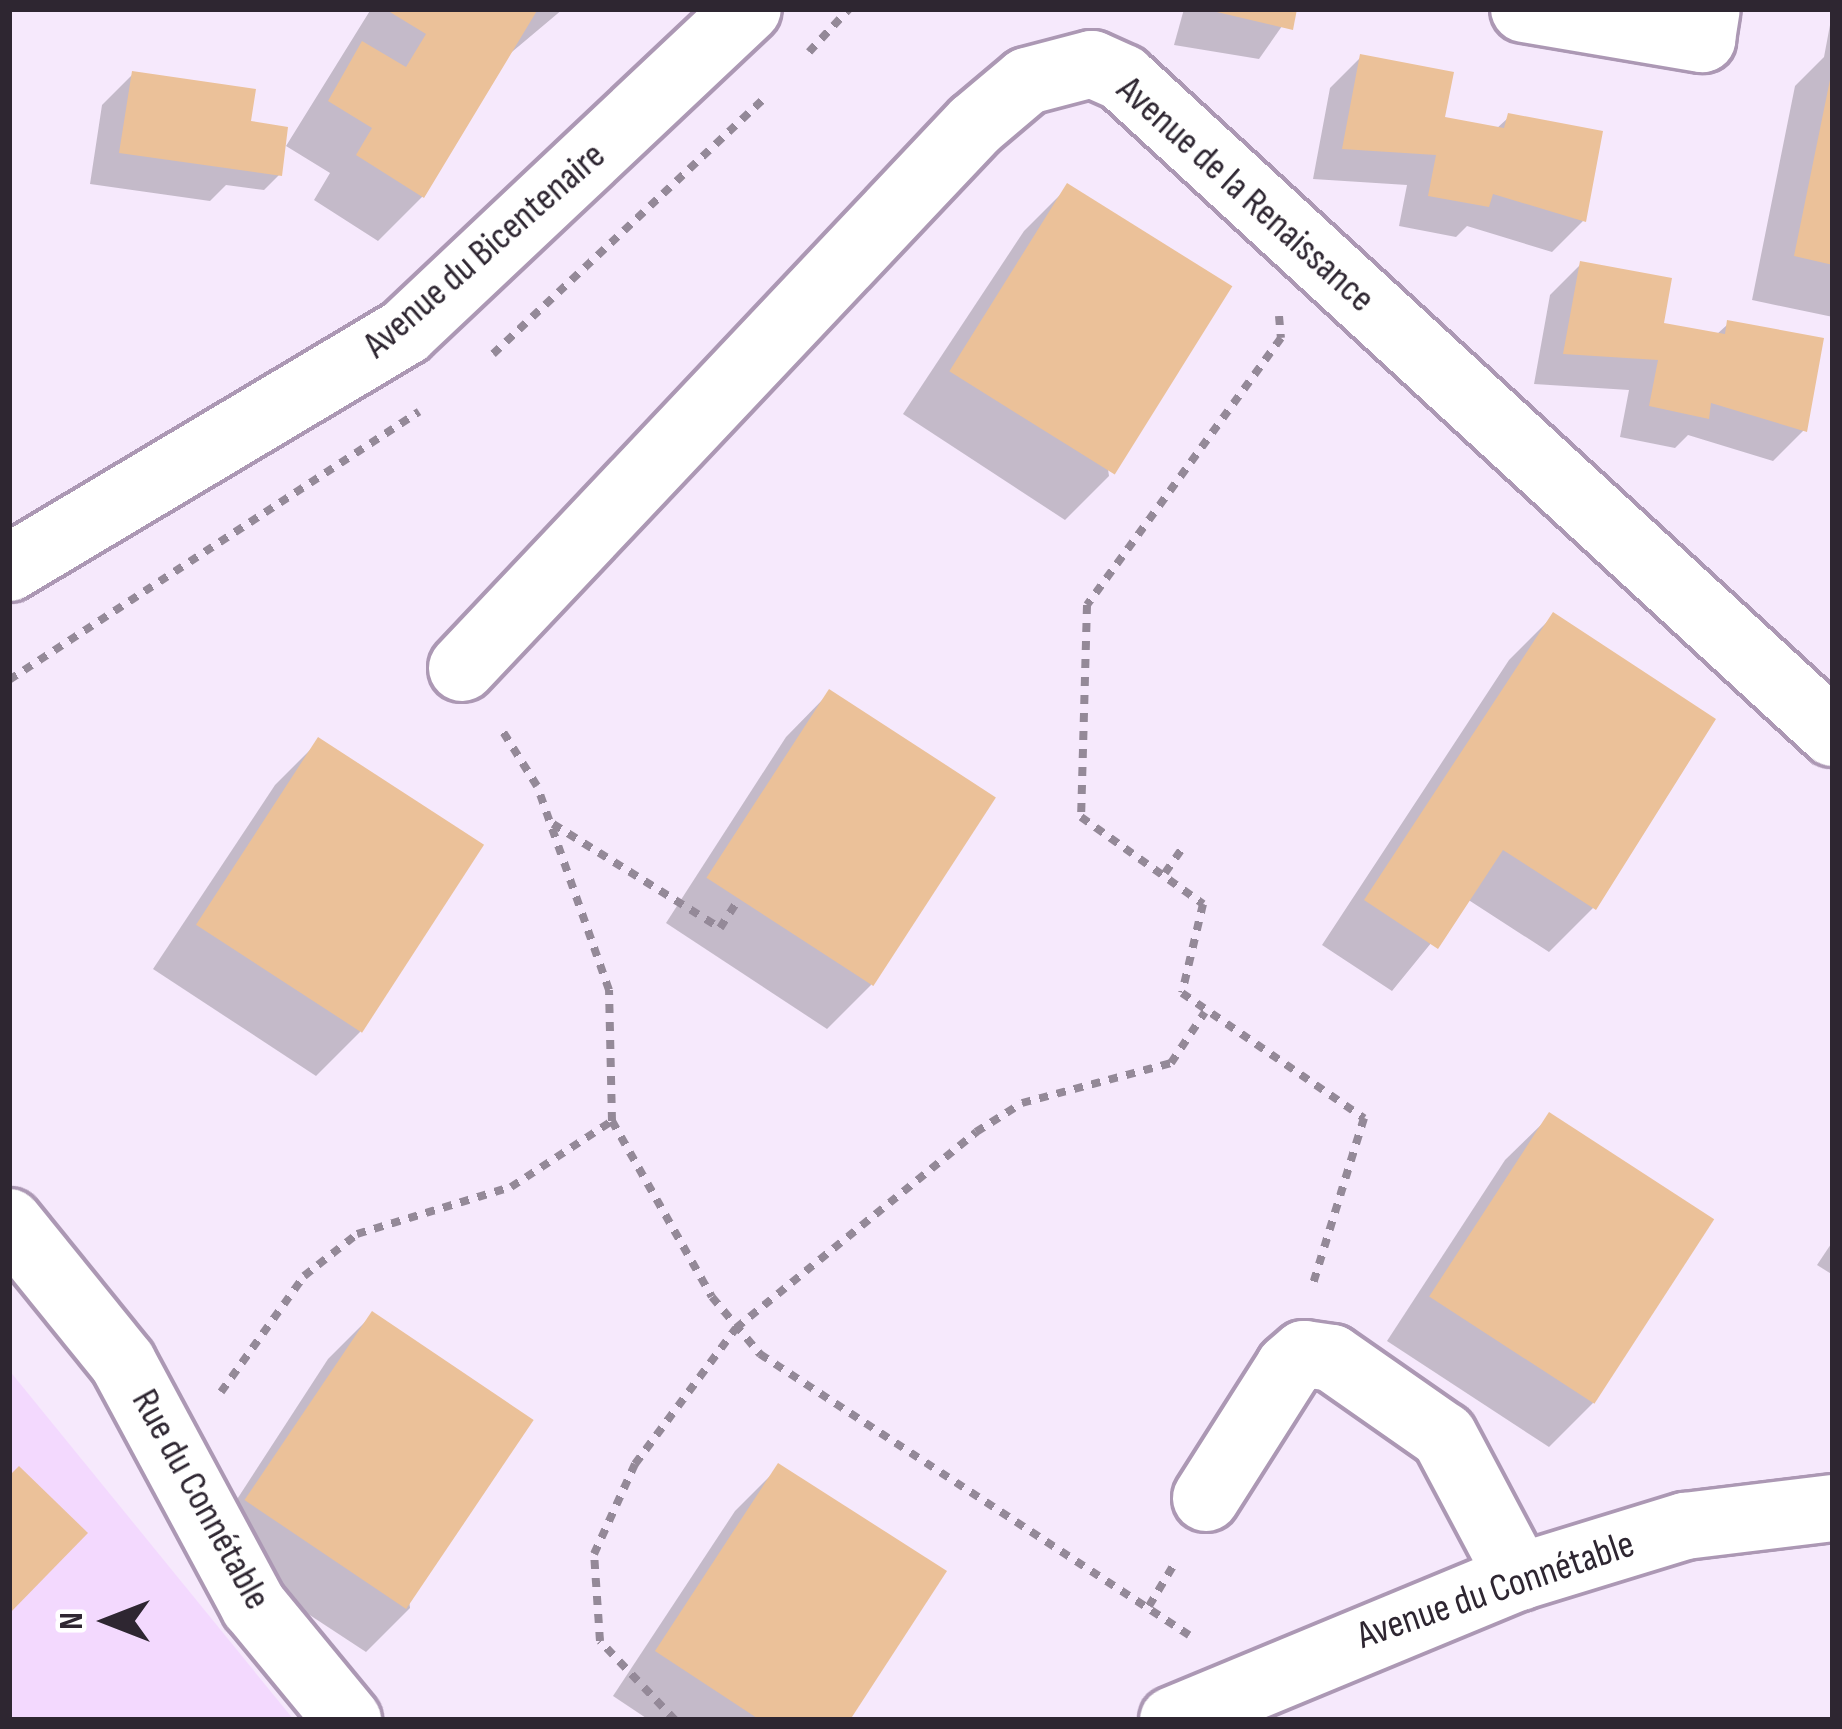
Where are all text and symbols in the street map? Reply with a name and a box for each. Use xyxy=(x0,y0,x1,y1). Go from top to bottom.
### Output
street label: Avenue de la Renaissance xyxy=(1106,67,1384,323)
street label: Avenue du Bicentenaire xyxy=(354,133,616,369)
street label: Rue du Connétable xyxy=(120,1382,280,1618)
street label: Avenue du Connétable xyxy=(1351,1522,1641,1660)
north arrow xyxy=(48,1561,168,1681)
text: N xyxy=(52,1612,92,1630)

